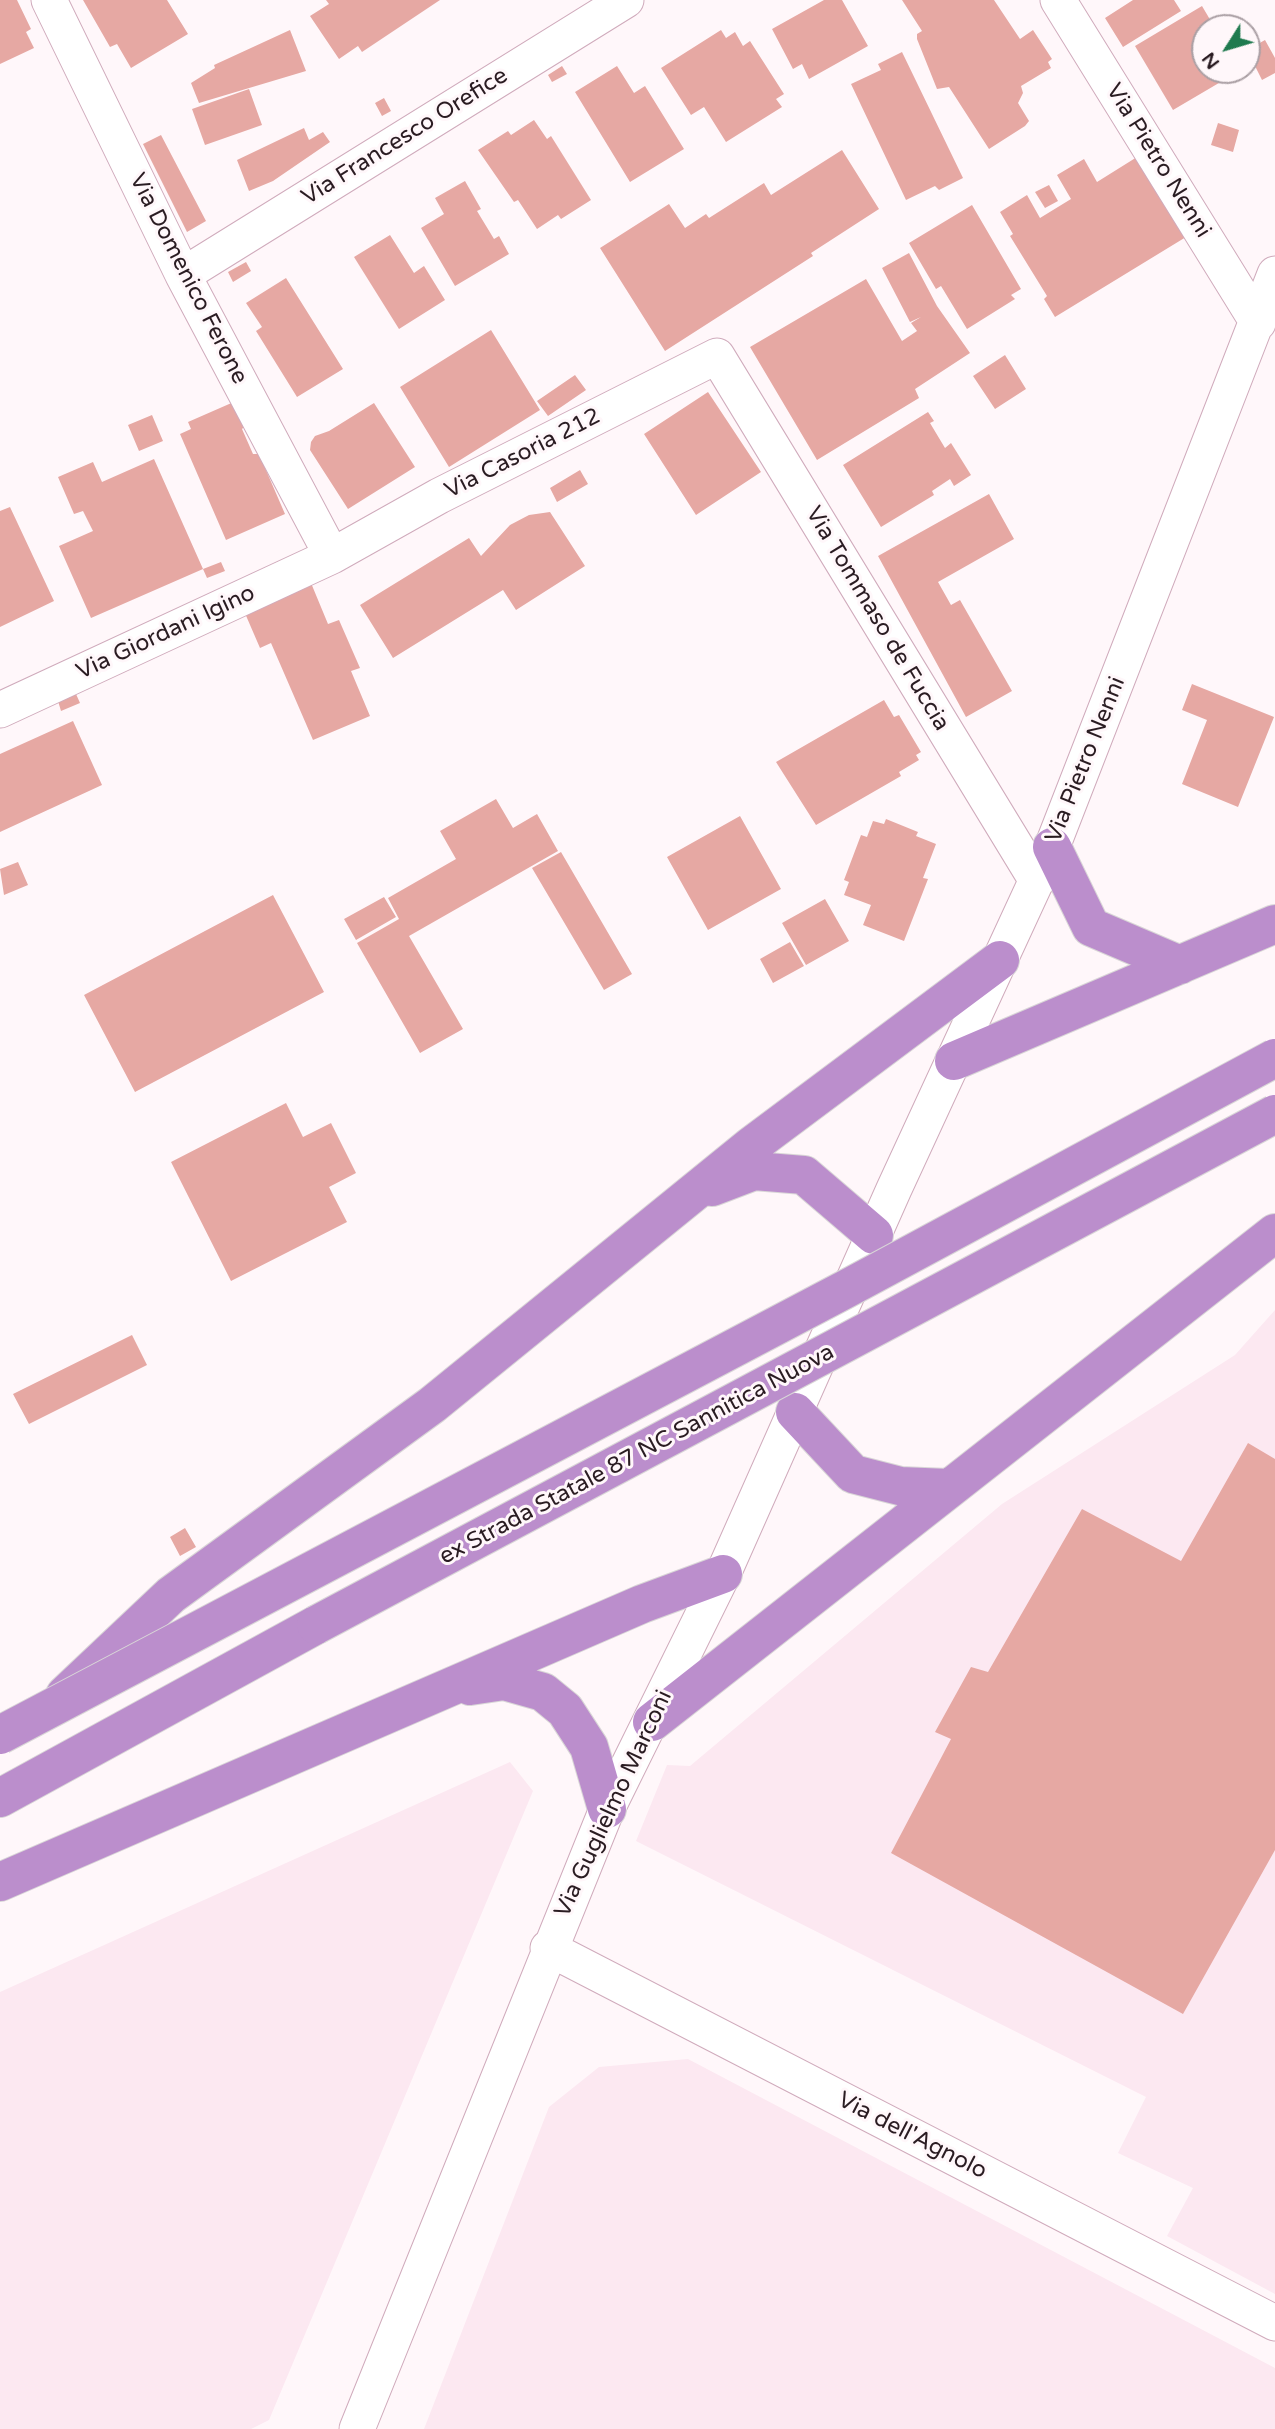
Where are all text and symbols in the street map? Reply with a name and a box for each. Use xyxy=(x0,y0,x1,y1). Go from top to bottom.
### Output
north arrow xyxy=(1191,14,1261,84)
text: N xyxy=(1197,48,1224,73)
street label: Via Francesco Orefice xyxy=(297,62,513,212)
street label: Via Pietro Nenni xyxy=(1100,79,1216,243)
street label: Via Domenico Ferone xyxy=(123,169,253,389)
street label: Via Casoria 212 xyxy=(441,403,605,505)
street label: Via Tommaso de Fuccia xyxy=(799,502,955,736)
street label: Via Giordani Igino xyxy=(72,580,260,686)
street label: Via Pietro Nenni xyxy=(1040,673,1132,847)
street label: ex Strada Statale 87 NC Sannitica Nuova xyxy=(435,1339,839,1571)
street label: Via Guglielmo Marconi xyxy=(549,1686,679,1922)
street label: Via dell'Agnolo xyxy=(833,2087,991,2185)

